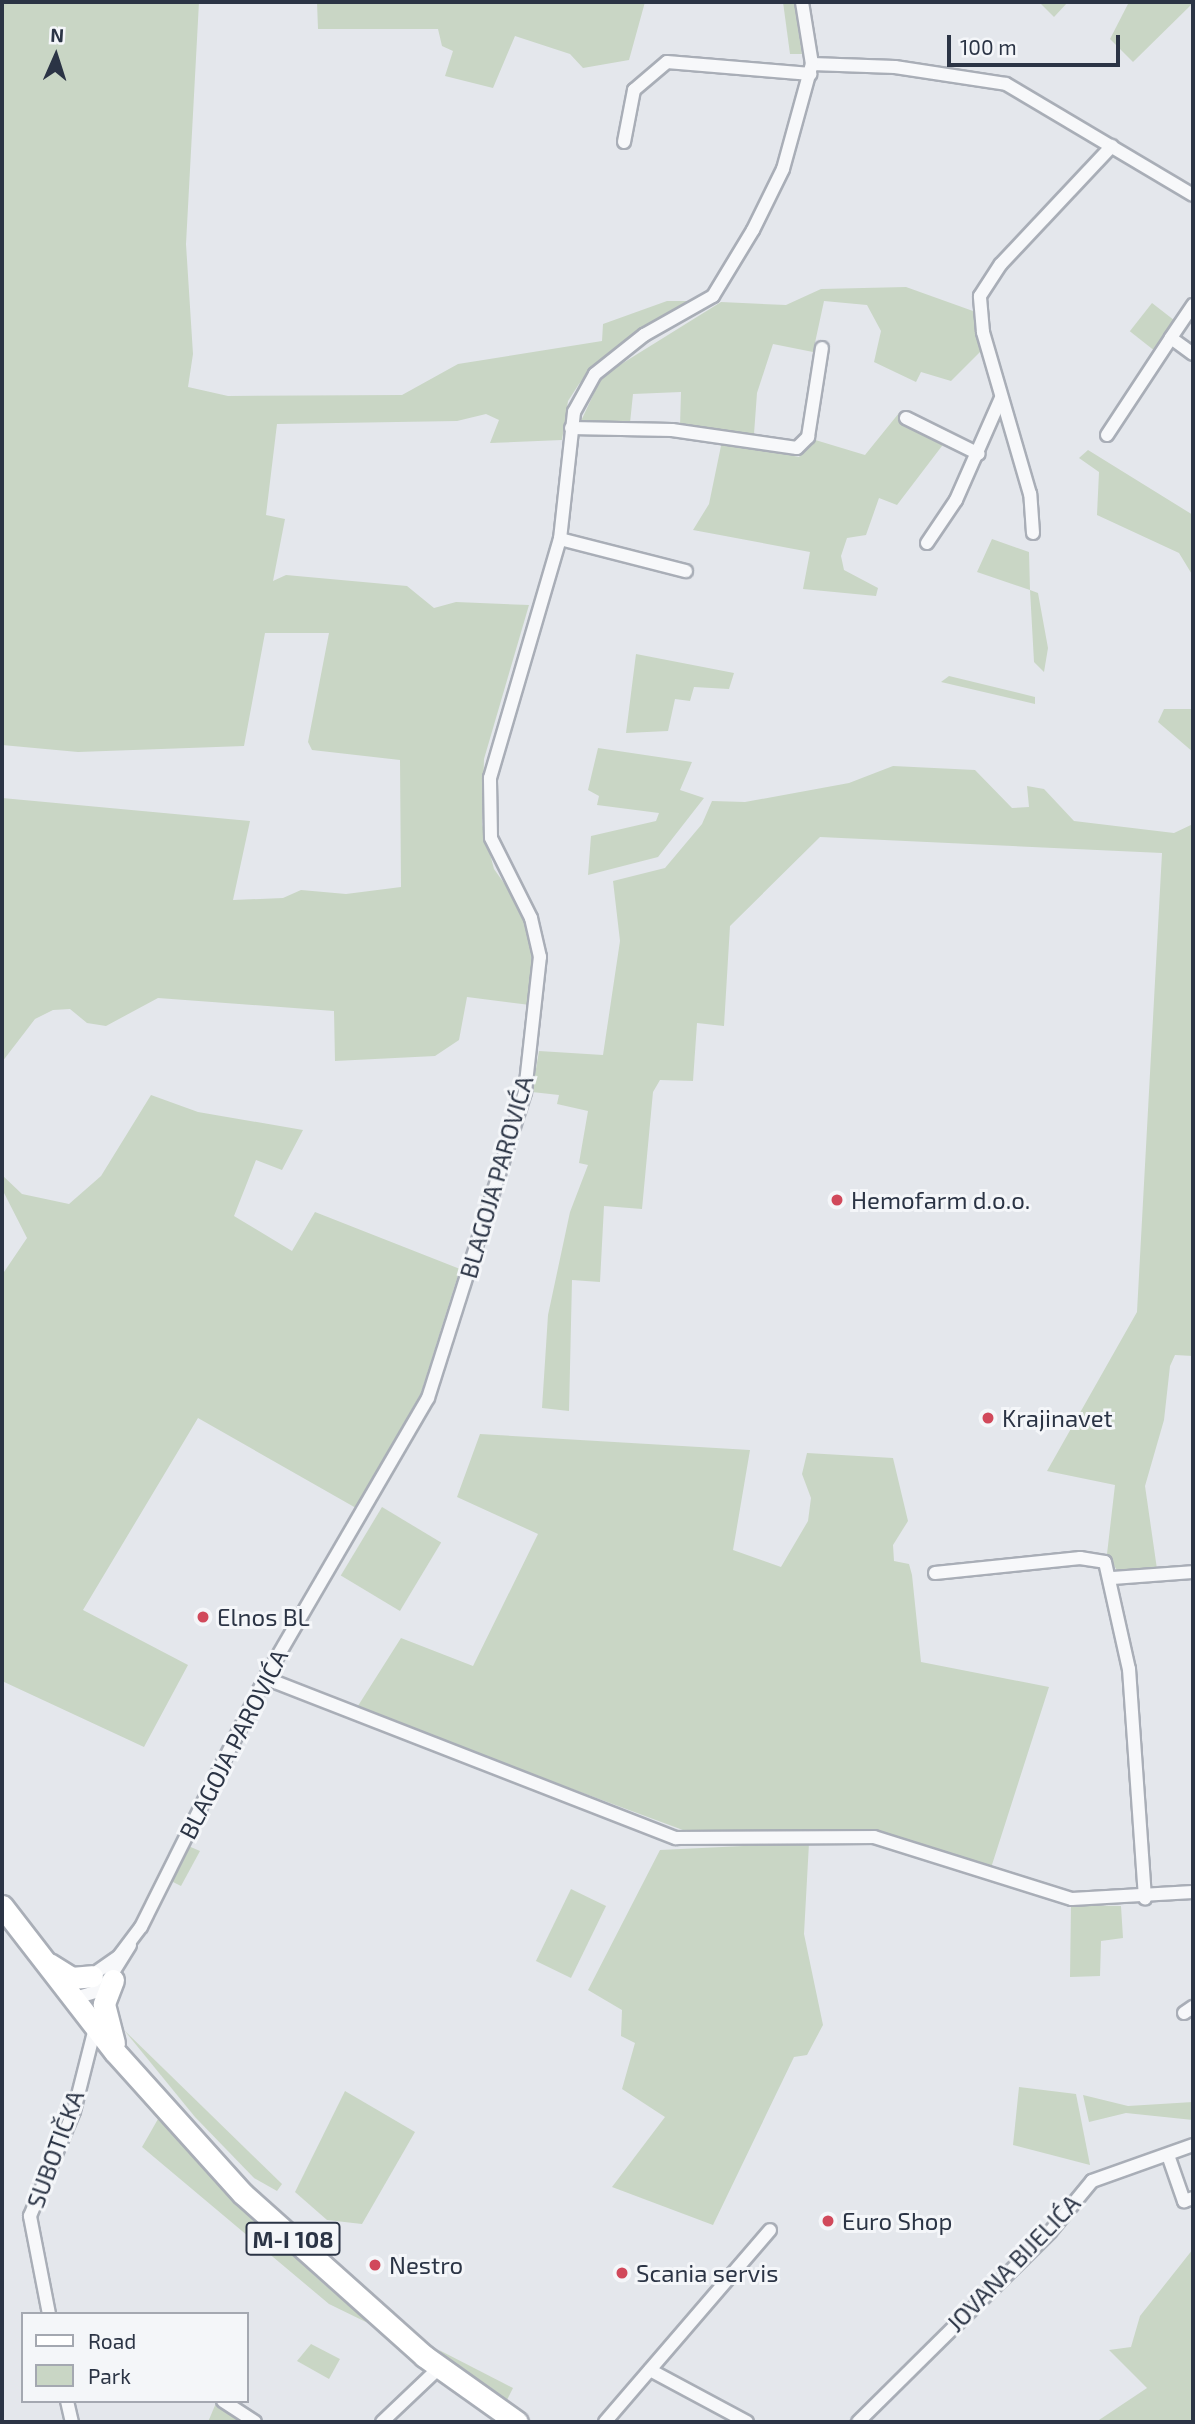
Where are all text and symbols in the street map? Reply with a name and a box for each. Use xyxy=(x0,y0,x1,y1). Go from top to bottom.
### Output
north arrow xyxy=(21,21,91,91)
scale bar xyxy=(950,21,1123,65)
text: N xyxy=(50,23,65,46)
text: 100 m xyxy=(960,34,1017,59)
street label: BLAGOJA PAROVIĆA xyxy=(453,1072,539,1282)
place label: Hemofarm d.o.o. xyxy=(851,1186,1030,1214)
marker: Hemofarm d.o.o. xyxy=(829,1192,845,1208)
place label: Krajinavet xyxy=(1002,1404,1113,1432)
marker: Krajinavet xyxy=(980,1410,996,1426)
place label: Elnos BL xyxy=(217,1603,310,1631)
marker: Elnos BL xyxy=(195,1609,211,1625)
street label: BLAGOJA PAROVIĆA xyxy=(173,1644,293,1844)
street label: SUBOTIČKA xyxy=(20,2086,90,2212)
street label: JOVANA BIJELIĆA xyxy=(940,2188,1086,2338)
place label: Euro Shop xyxy=(842,2207,952,2235)
marker: Euro Shop xyxy=(820,2213,836,2229)
road number: M-I 108 xyxy=(244,2220,342,2258)
place label: Nestro xyxy=(389,2251,463,2279)
marker: Nestro xyxy=(367,2257,383,2273)
place label: Scania servis xyxy=(636,2259,778,2287)
marker: Scania servis xyxy=(614,2265,630,2281)
legend xyxy=(21,2312,248,2403)
text: Road xyxy=(88,2328,136,2353)
text: Park xyxy=(88,2363,131,2388)

